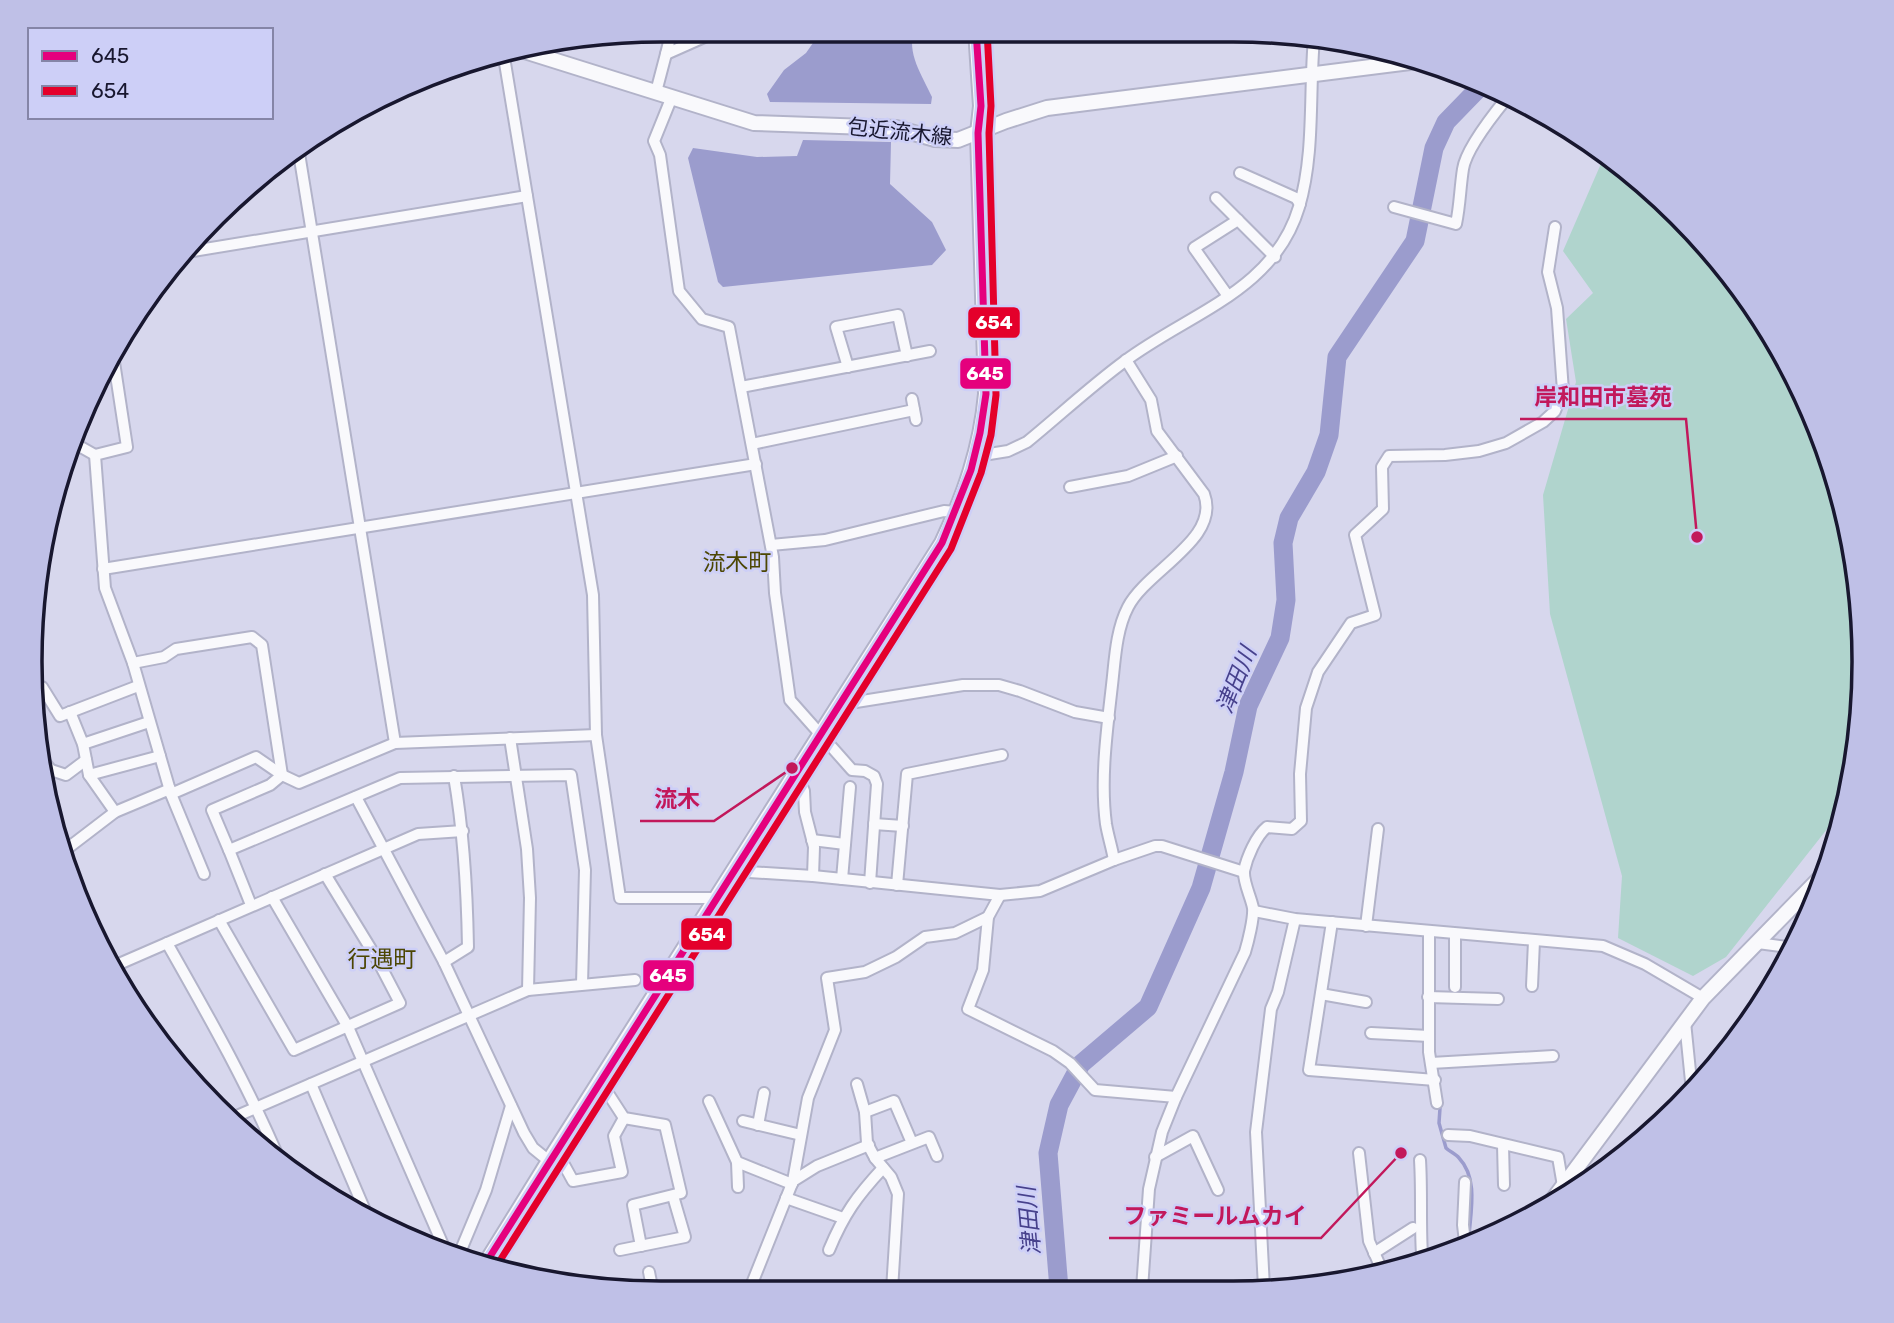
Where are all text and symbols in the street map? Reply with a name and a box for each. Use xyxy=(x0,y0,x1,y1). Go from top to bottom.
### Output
legend xyxy=(28,28,273,119)
text: 645 xyxy=(91,43,129,68)
text: 654 xyxy=(91,78,129,103)
street label: 包近流木線 xyxy=(847,114,954,149)
line badge: 654 xyxy=(967,306,1021,339)
text: 654 xyxy=(975,311,1013,334)
line badge: 645 xyxy=(959,357,1012,390)
text: 645 xyxy=(966,362,1004,385)
callout: 岸和田市墓苑 xyxy=(1520,375,1686,419)
text: 岸和田市墓苑 xyxy=(1534,383,1672,411)
district label: 流木町 xyxy=(703,548,772,576)
water label: 津田川 xyxy=(1210,640,1263,717)
callout: 流木 xyxy=(640,777,714,821)
text: 流木 xyxy=(654,785,700,813)
line badge: 654 xyxy=(680,917,733,951)
text: 654 xyxy=(688,923,726,946)
district label: 行遇町 xyxy=(348,945,417,973)
line badge: 645 xyxy=(642,959,695,992)
text: 645 xyxy=(649,964,687,987)
water label: 津田川 xyxy=(1012,1182,1046,1257)
callout: ファミールムカイ xyxy=(1109,1194,1321,1238)
text: ファミールムカイ xyxy=(1123,1202,1307,1230)

